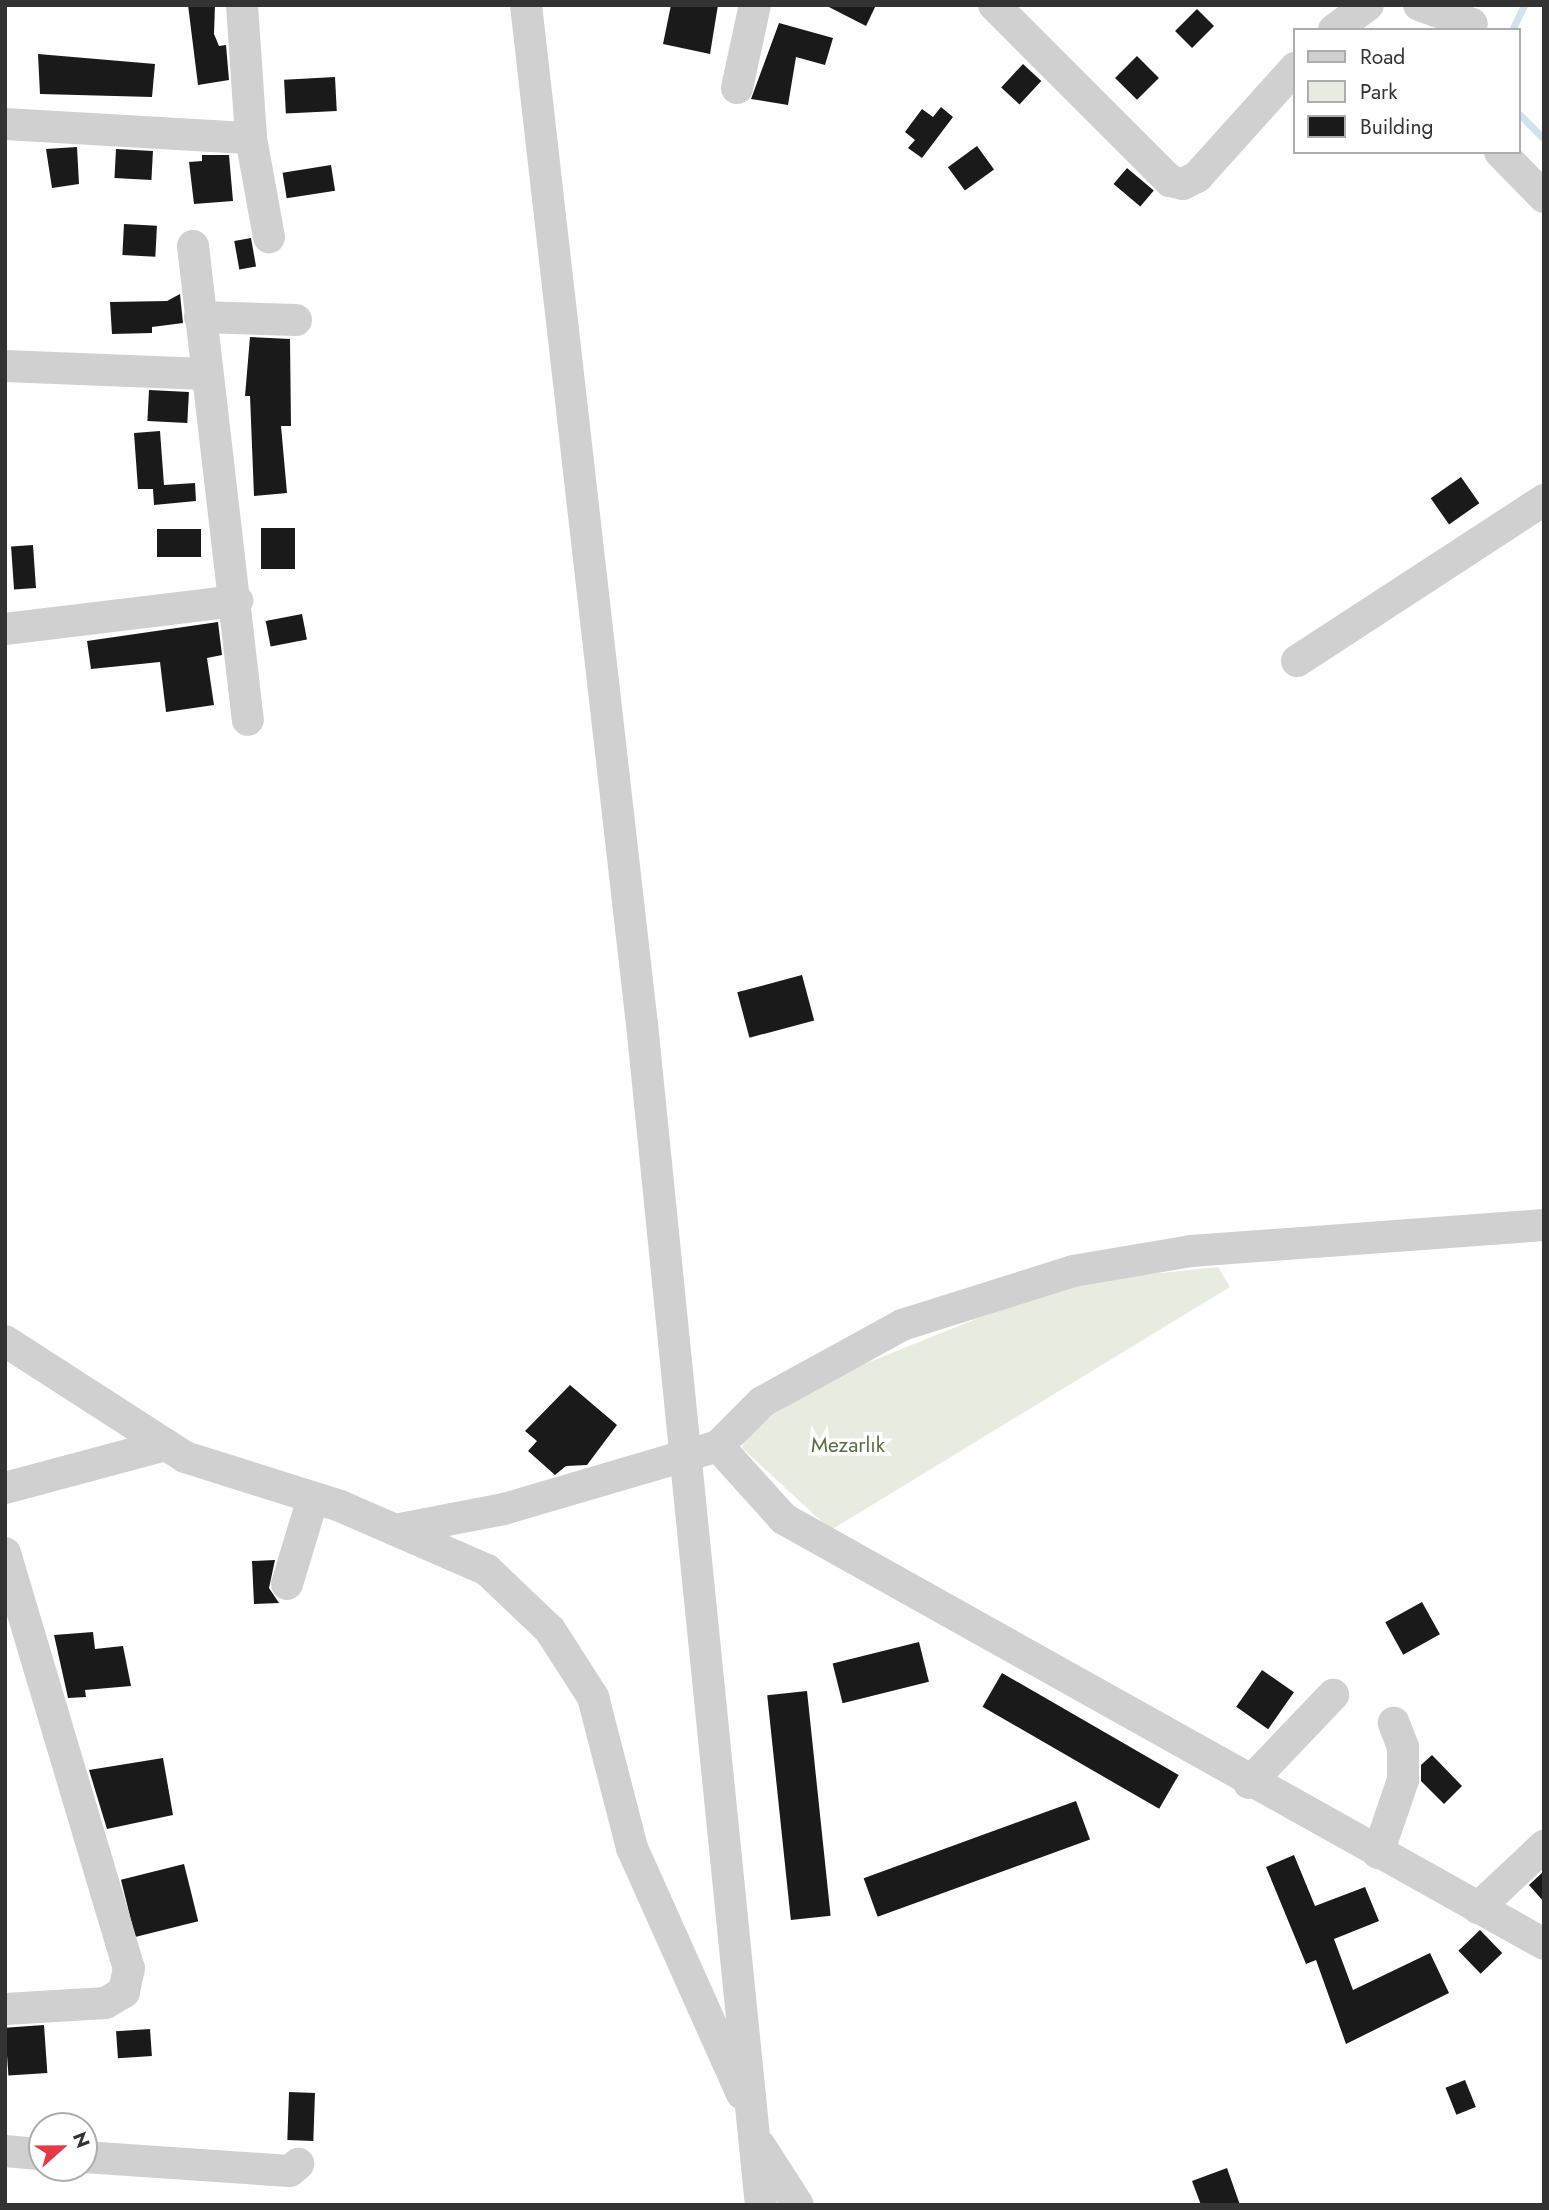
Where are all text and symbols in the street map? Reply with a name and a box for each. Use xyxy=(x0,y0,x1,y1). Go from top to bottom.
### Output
legend xyxy=(1294,28,1521,154)
text: Road xyxy=(1360,42,1405,72)
text: Park xyxy=(1360,77,1397,107)
text: Building xyxy=(1360,112,1433,142)
park label: Mezarlık xyxy=(811,1432,885,1458)
north arrow xyxy=(28,2112,98,2182)
text: N xyxy=(66,2128,97,2152)

